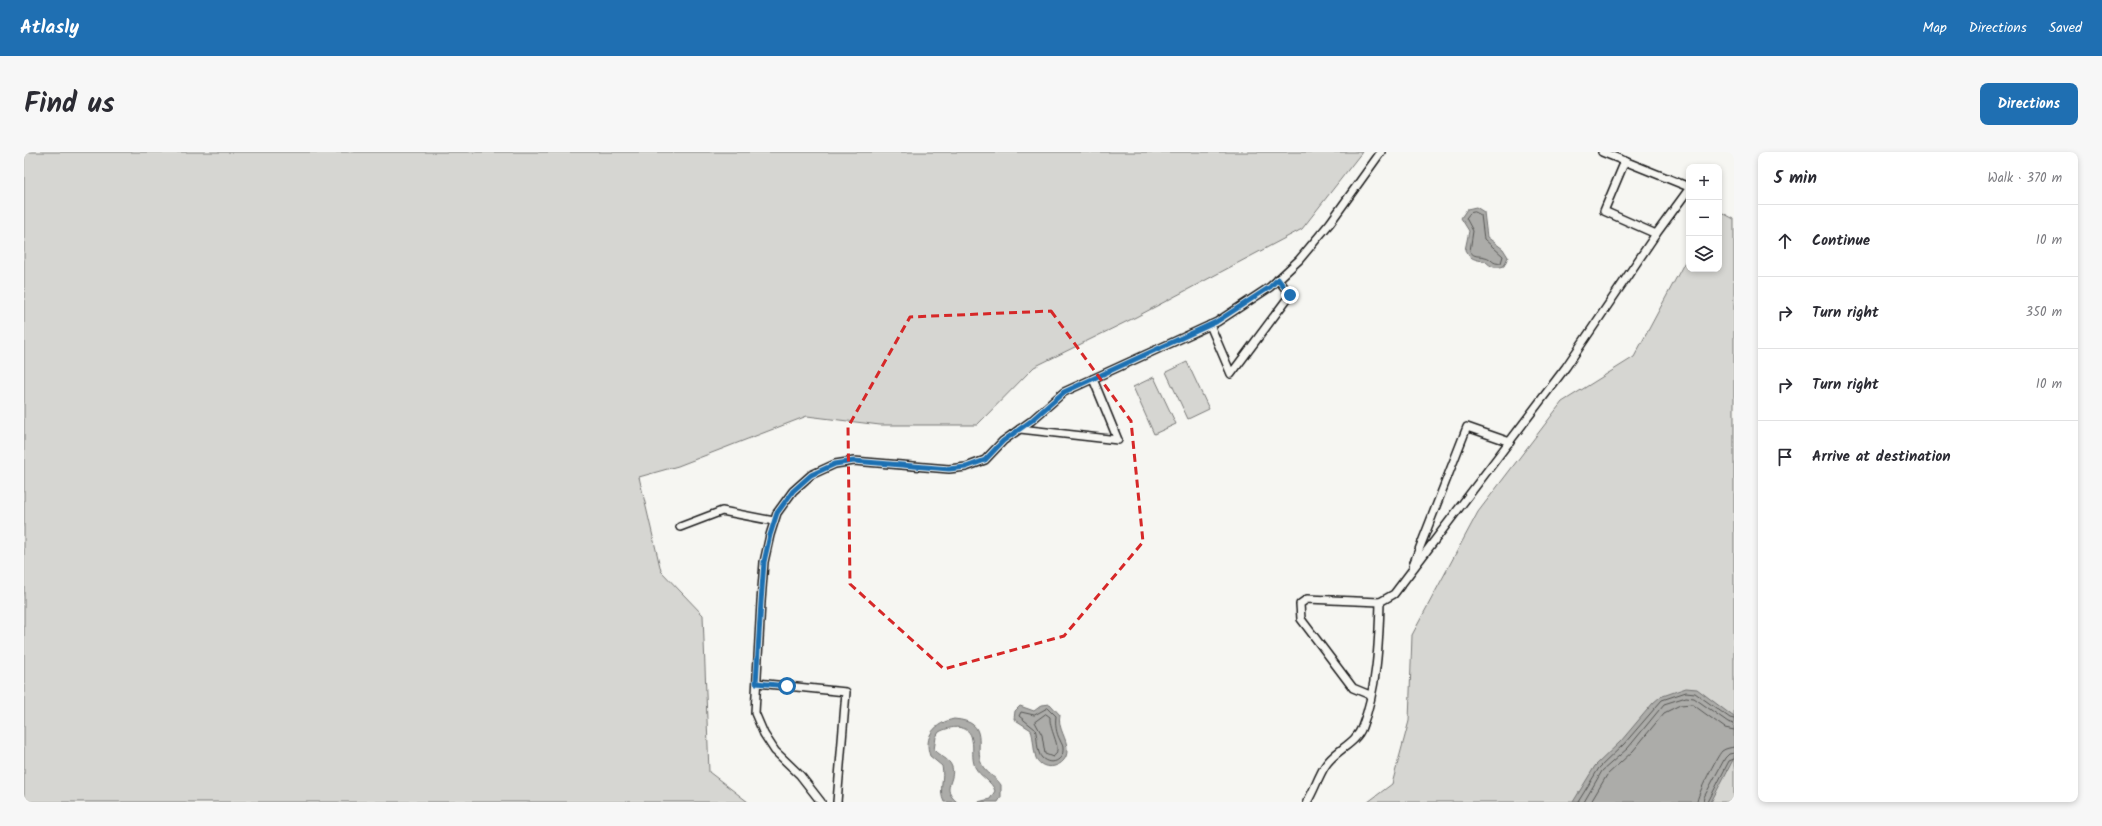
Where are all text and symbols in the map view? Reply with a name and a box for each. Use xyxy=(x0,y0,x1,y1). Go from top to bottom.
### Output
text: Atlasly xyxy=(20,13,79,43)
text: Map xyxy=(1922,17,1947,39)
text: Directions xyxy=(1969,17,2027,39)
text: Saved xyxy=(2049,17,2082,39)
text: Find us xyxy=(24,82,115,127)
button: Directions xyxy=(1980,83,2078,125)
map controls xyxy=(1686,164,1722,272)
button: + xyxy=(1686,164,1722,200)
text: 5 min xyxy=(1774,165,1817,192)
text: Walk · 370 m xyxy=(1987,168,2062,189)
button: − xyxy=(1686,200,1722,236)
text: Continue xyxy=(1812,229,1870,253)
icon: ahead xyxy=(1774,230,1796,252)
text: 10 m xyxy=(2036,230,2062,251)
button: layers xyxy=(1686,236,1722,272)
route end xyxy=(1281,286,1299,304)
text: Turn right xyxy=(1812,301,1879,325)
icon: right xyxy=(1774,302,1796,324)
text: 350 m xyxy=(2026,302,2062,323)
text: Turn right xyxy=(1812,373,1879,397)
icon: right xyxy=(1774,374,1796,396)
text: 10 m xyxy=(2036,374,2062,395)
text: Arrive at destination xyxy=(1812,445,1951,469)
icon: arrive xyxy=(1774,446,1796,468)
route start xyxy=(778,677,796,695)

